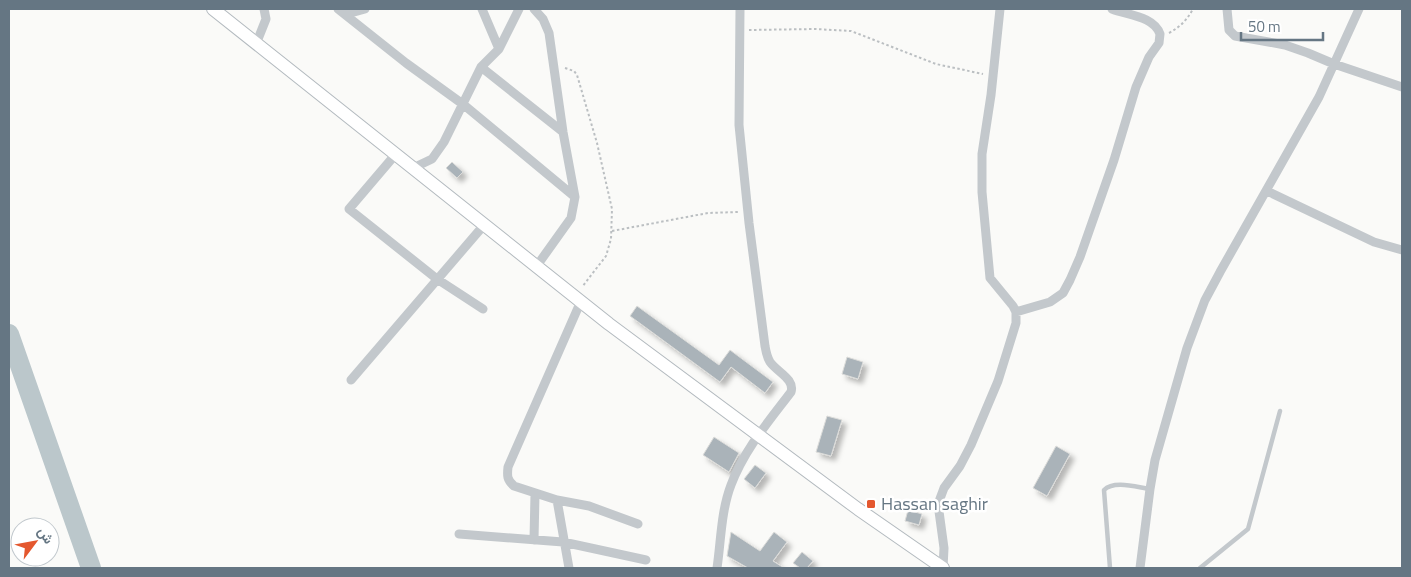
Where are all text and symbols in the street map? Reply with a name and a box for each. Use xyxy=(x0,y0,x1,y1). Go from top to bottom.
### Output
scale bar xyxy=(1241,10,1324,42)
text: 50 m xyxy=(1248,15,1281,38)
place label: Hassan saghir xyxy=(881,490,988,517)
marker: Hassan saghir xyxy=(865,498,877,510)
north arrow xyxy=(10,517,60,567)
text: ش xyxy=(33,522,60,548)

